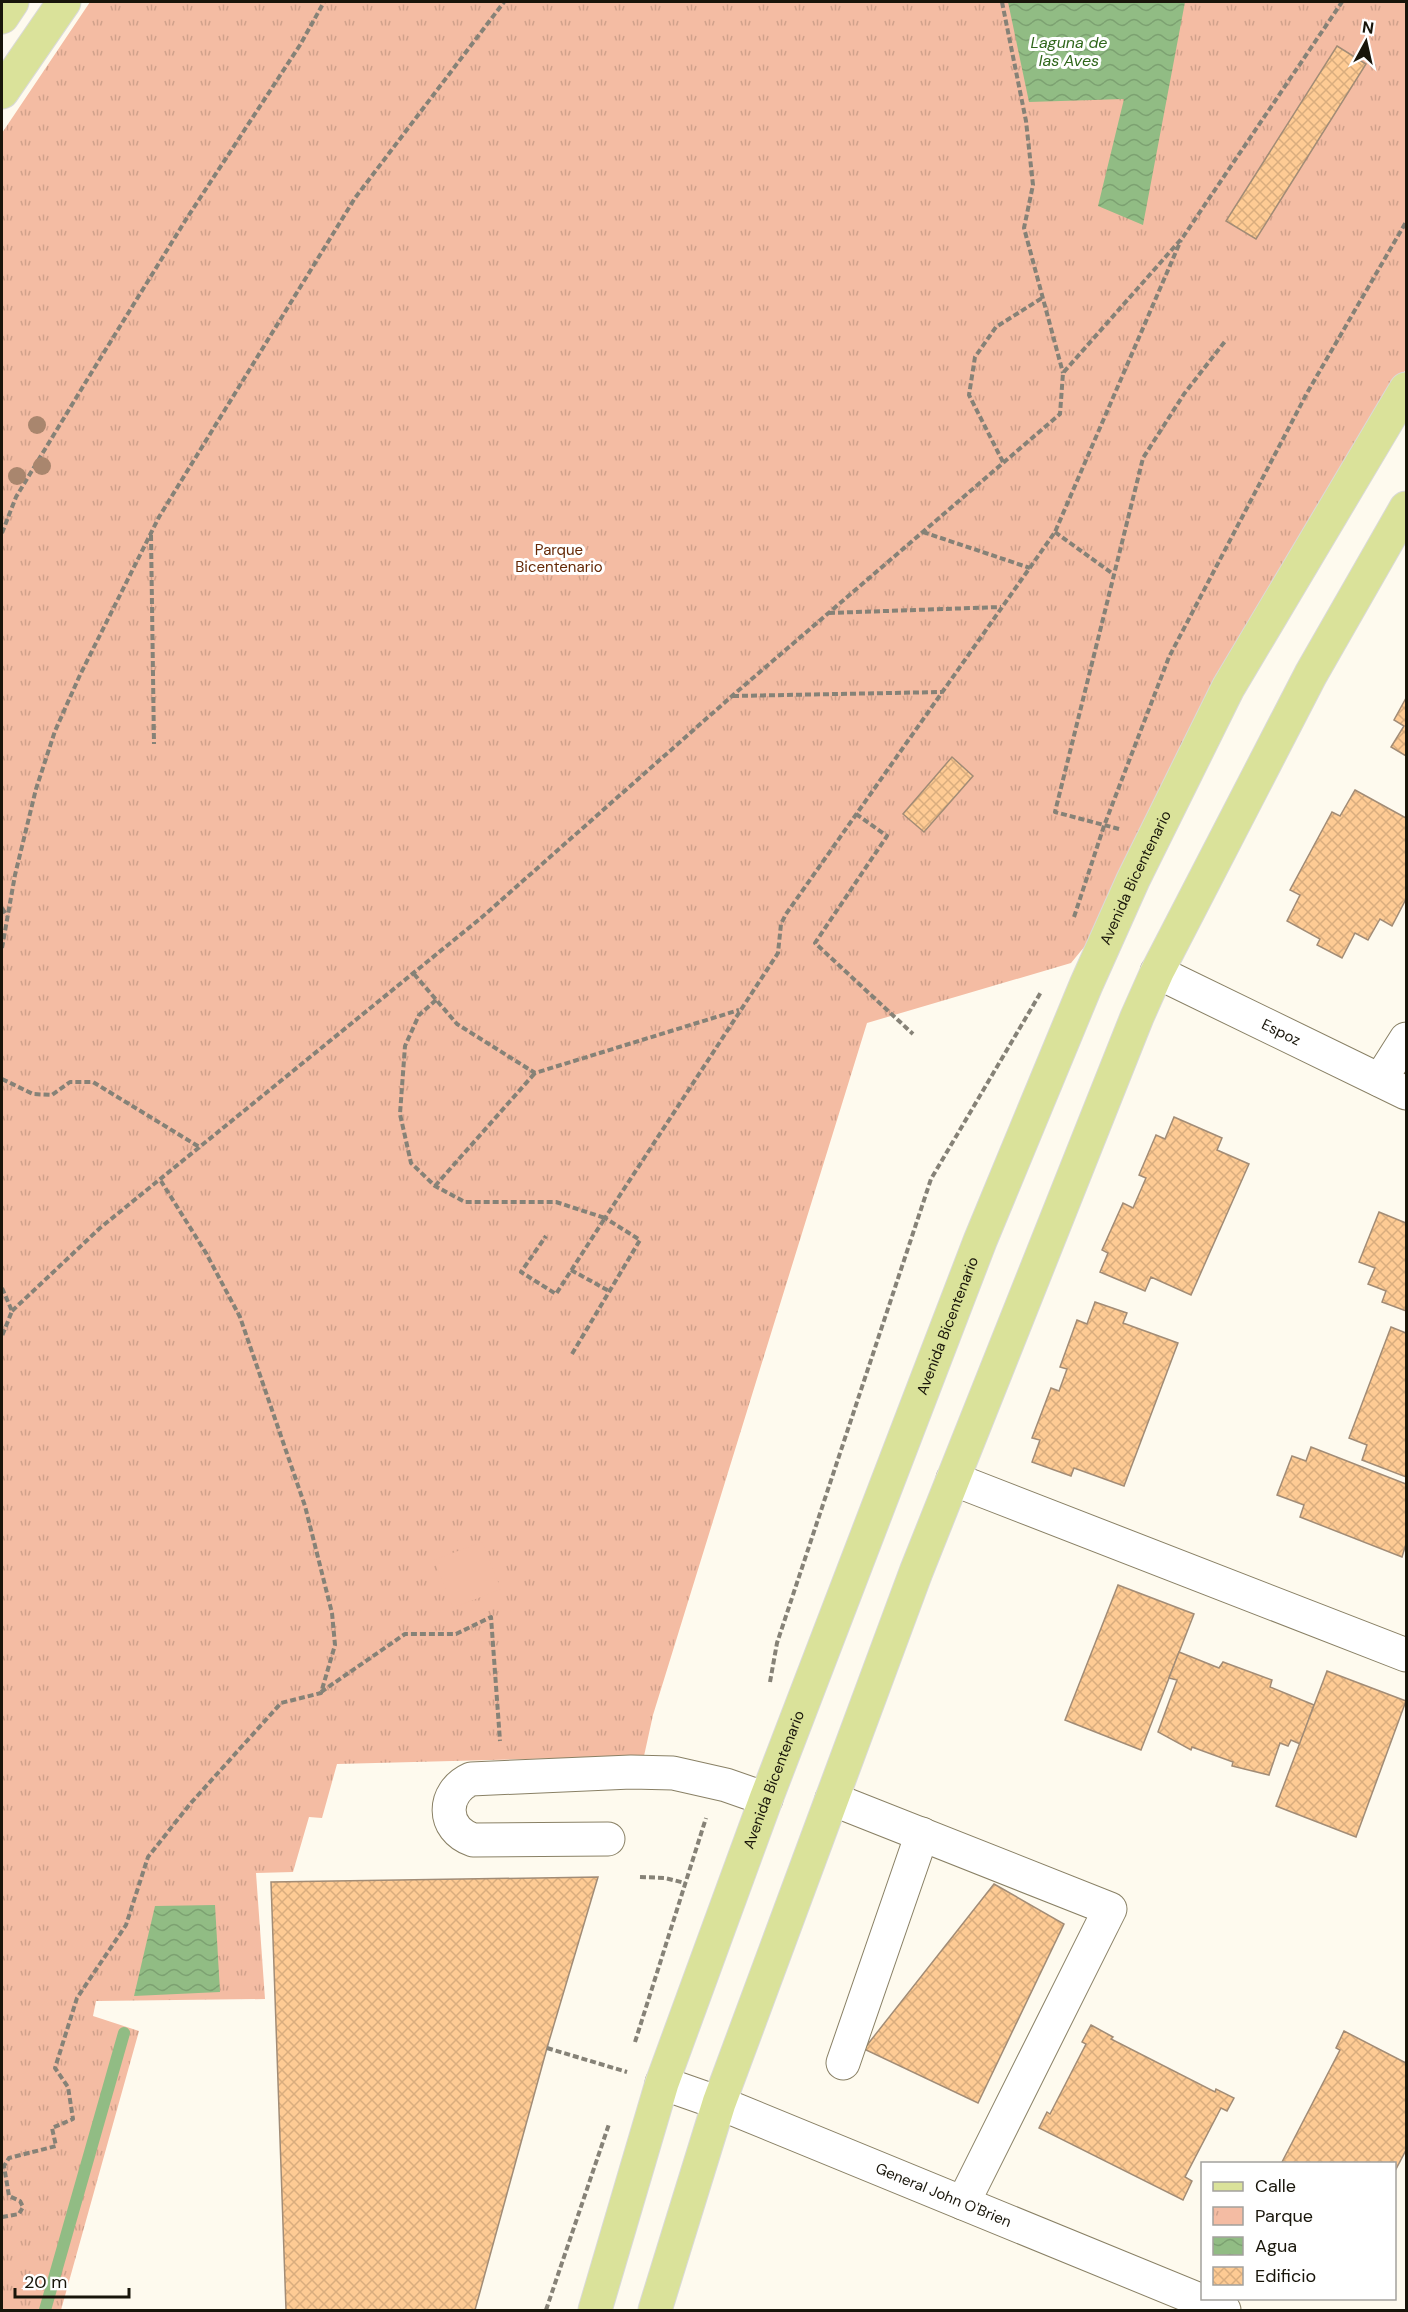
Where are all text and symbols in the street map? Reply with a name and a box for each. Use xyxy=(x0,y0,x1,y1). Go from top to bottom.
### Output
north arrow xyxy=(1336,12,1396,72)
text: N xyxy=(1361,16,1375,39)
water label: Laguna de las Aves xyxy=(1031,32,1107,71)
park label: Parque Bicentenario xyxy=(515,540,603,577)
street label: Avenida Bicentenario xyxy=(1095,807,1176,948)
street label: Espoz xyxy=(1258,1014,1304,1050)
street label: Avenida Bicentenario xyxy=(912,1254,983,1398)
street label: Avenida Bicentenario xyxy=(739,1707,809,1852)
street label: General John O'Brien xyxy=(872,2158,1014,2232)
legend xyxy=(1201,2162,1396,2300)
text: Calle xyxy=(1255,2174,1296,2198)
text: Parque xyxy=(1255,2204,1313,2228)
text: Agua xyxy=(1255,2234,1297,2258)
scale bar xyxy=(15,2261,129,2299)
text: Edificio xyxy=(1255,2264,1316,2288)
text: 20 m xyxy=(24,2270,67,2294)

